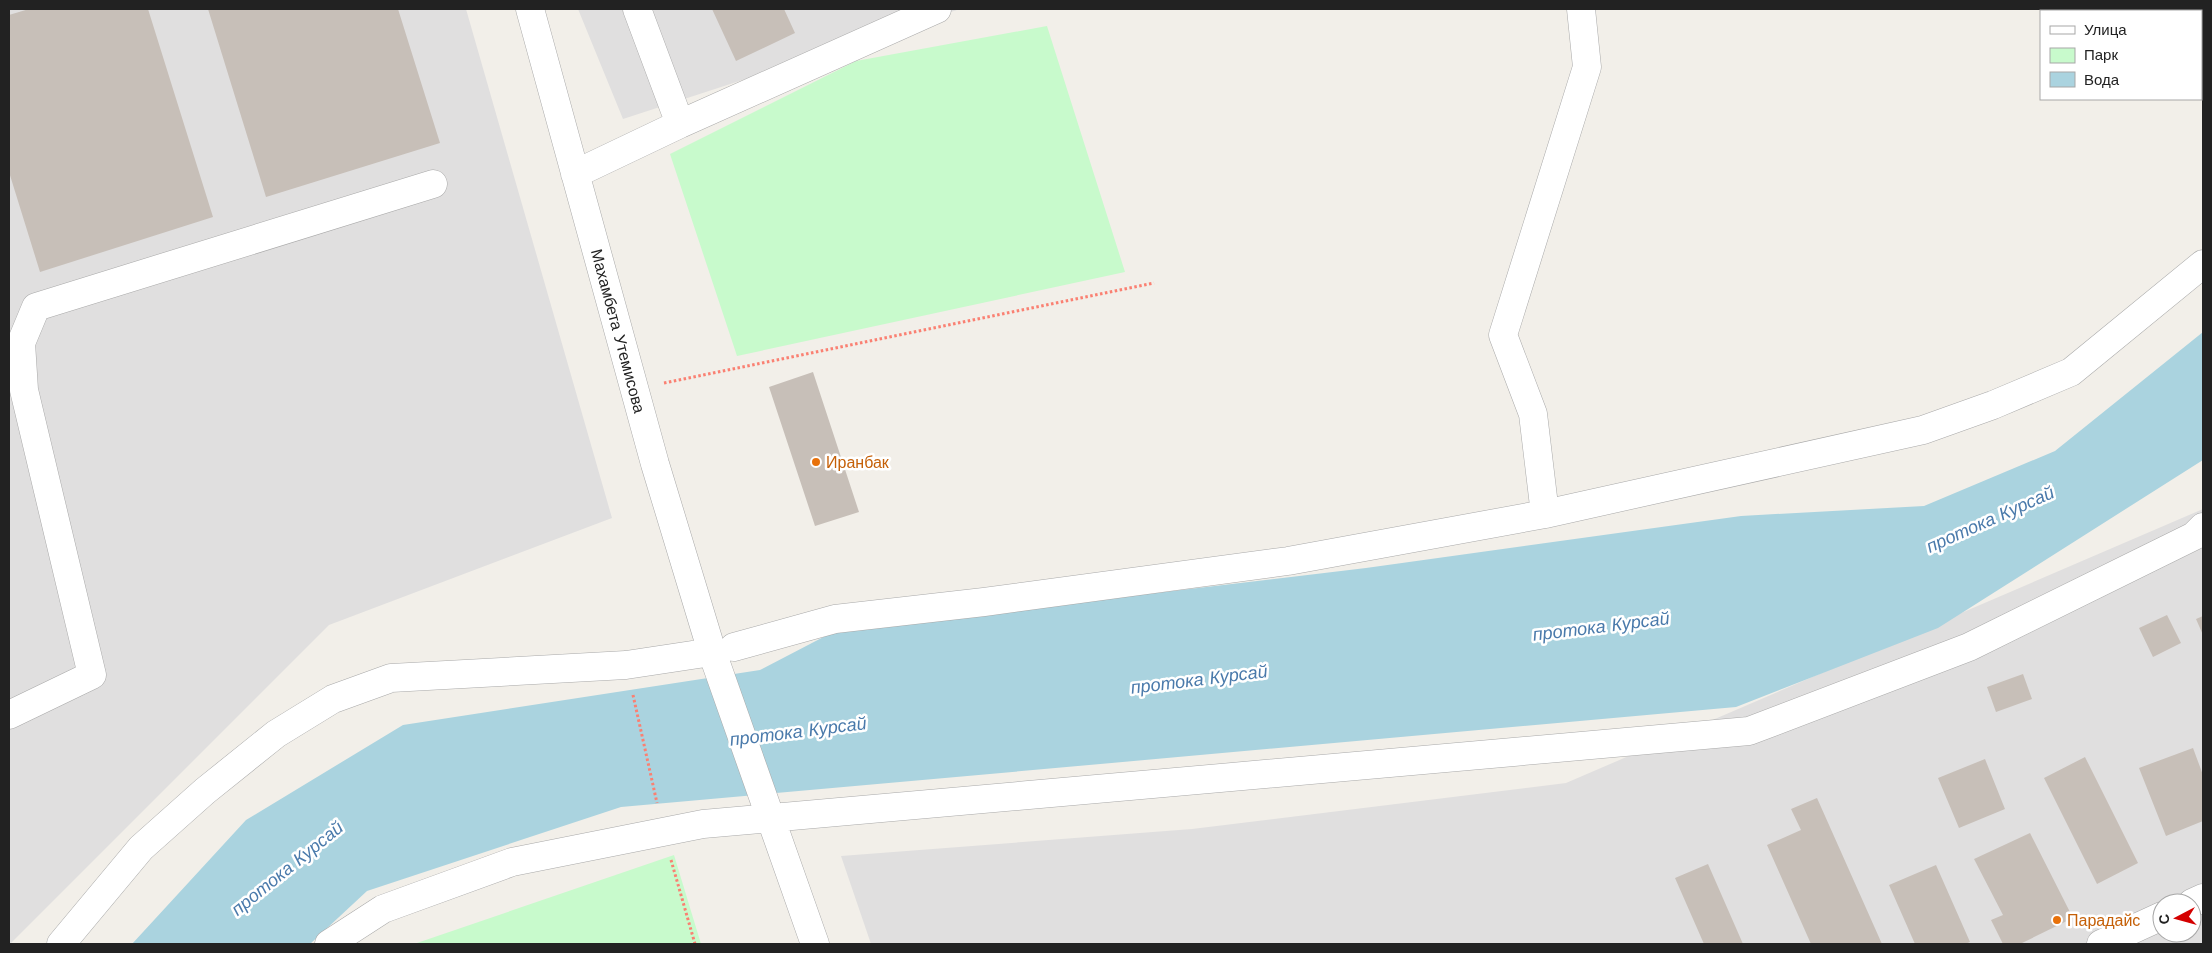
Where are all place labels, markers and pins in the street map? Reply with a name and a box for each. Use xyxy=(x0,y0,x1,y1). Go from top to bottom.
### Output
place label: Иранбак xyxy=(826,453,890,472)
marker: Иранбак xyxy=(810,456,822,468)
place label: Парадайс xyxy=(2067,911,2140,930)
marker: Парадайс xyxy=(2051,914,2063,926)

